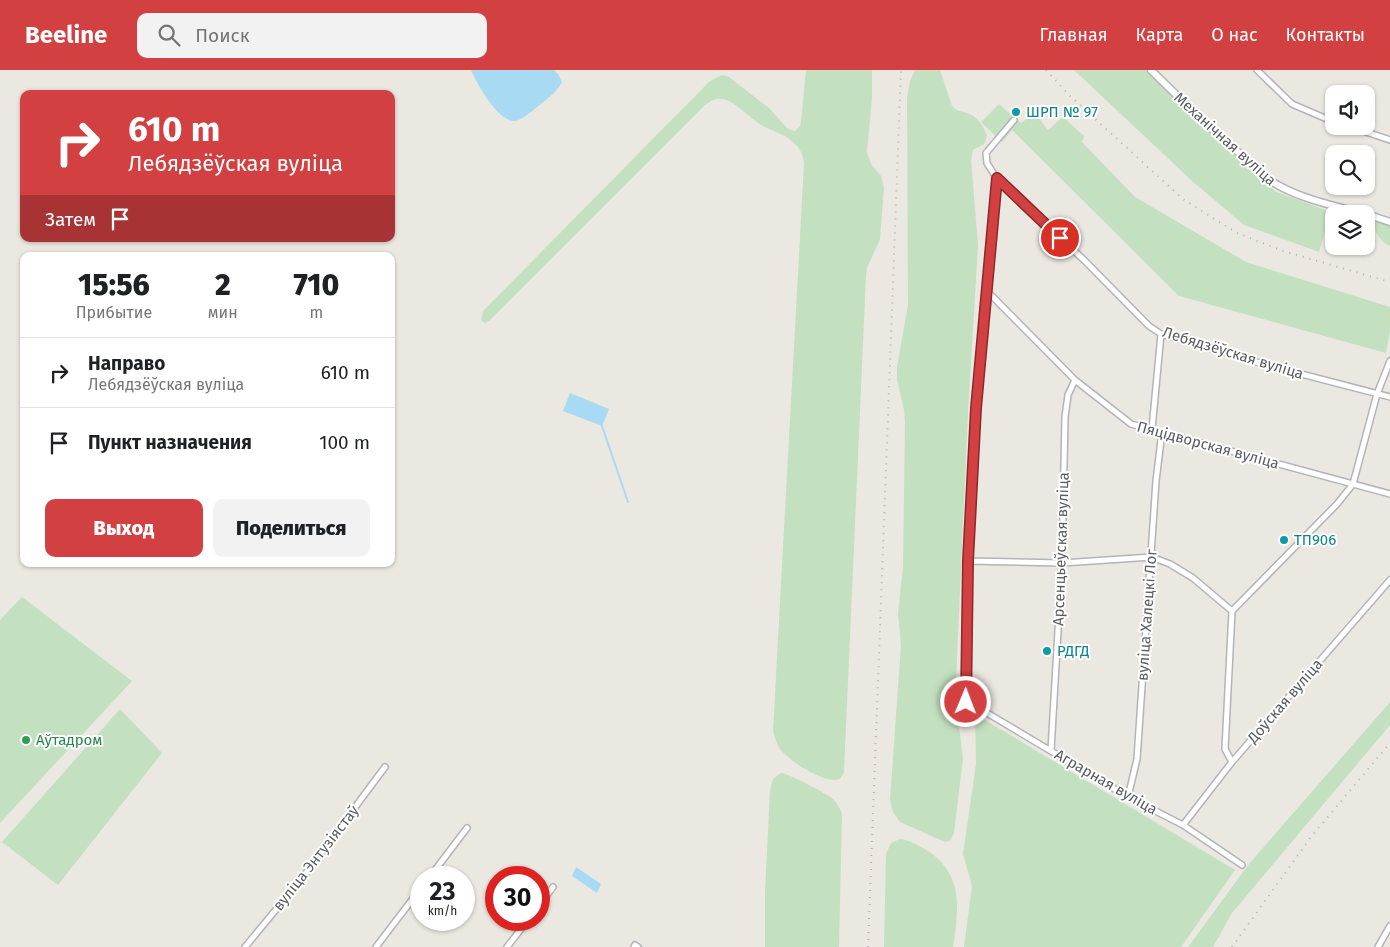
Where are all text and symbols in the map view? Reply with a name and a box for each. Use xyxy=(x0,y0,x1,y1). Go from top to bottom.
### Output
search box xyxy=(137,13,487,58)
text: Beeline xyxy=(25,21,107,49)
icon: search xyxy=(155,21,183,49)
text: Поиск xyxy=(195,24,250,47)
text: Главная xyxy=(1040,24,1108,46)
text: Карта xyxy=(1136,24,1183,46)
text: О нас xyxy=(1211,24,1258,46)
text: Контакты xyxy=(1286,24,1365,46)
map controls xyxy=(1325,85,1375,255)
button: sound xyxy=(1325,85,1375,135)
street label: Механічная вуліца xyxy=(1170,89,1280,189)
place label: ШРП № 97 xyxy=(1026,103,1098,121)
marker: ШРП № 97 xyxy=(1010,106,1022,118)
text: 610 m xyxy=(128,108,220,150)
icon: right xyxy=(45,110,110,175)
button: search xyxy=(1325,145,1375,195)
text: Лебядзёўская вуліца xyxy=(128,150,343,177)
icon: arrive xyxy=(106,205,134,233)
button: layers xyxy=(1325,205,1375,255)
text: Затем xyxy=(45,208,96,231)
pin xyxy=(1039,217,1081,259)
icon: arrive xyxy=(1046,224,1074,252)
text: 15:56 xyxy=(78,267,150,303)
text: 2 xyxy=(215,267,231,303)
text: 710 xyxy=(293,267,339,303)
text: Прибытие xyxy=(76,303,152,322)
text: мин xyxy=(208,303,238,322)
text: m xyxy=(309,303,323,322)
street label: Лебядзёўская вуліца xyxy=(1160,323,1306,383)
text: Направо xyxy=(88,352,165,375)
icon: right xyxy=(45,359,73,387)
text: 610 m xyxy=(321,361,370,384)
text: Лебядзёўская вуліца xyxy=(88,375,244,394)
street label: Пяцідворская вуліца xyxy=(1135,417,1281,473)
icon: arrive xyxy=(45,429,73,457)
text: Пункт назначения xyxy=(88,431,252,454)
text: 100 m xyxy=(319,431,370,454)
street label: Арсенцьеўская вуліца xyxy=(1049,472,1073,626)
button: Выход xyxy=(45,499,203,557)
button: Поделиться xyxy=(213,499,370,557)
place label: ТП906 xyxy=(1294,531,1336,549)
marker: ТП906 xyxy=(1278,534,1290,546)
street label: вуліца Халецкі Лог xyxy=(1133,548,1161,681)
place label: РДГД xyxy=(1057,642,1090,660)
marker: РДГД xyxy=(1041,645,1053,657)
street label: Доўская вуліца xyxy=(1243,655,1326,748)
position arrow xyxy=(939,675,991,727)
place label: Аўтадром xyxy=(36,731,102,749)
marker: Аўтадром xyxy=(20,734,32,746)
street label: Аграрная вуліца xyxy=(1052,745,1160,819)
street label: вуліца Энтузіястаў xyxy=(269,801,363,914)
speed limit sign: 30 xyxy=(485,866,550,931)
text: 23 xyxy=(430,877,455,907)
text: km/h xyxy=(428,904,457,918)

